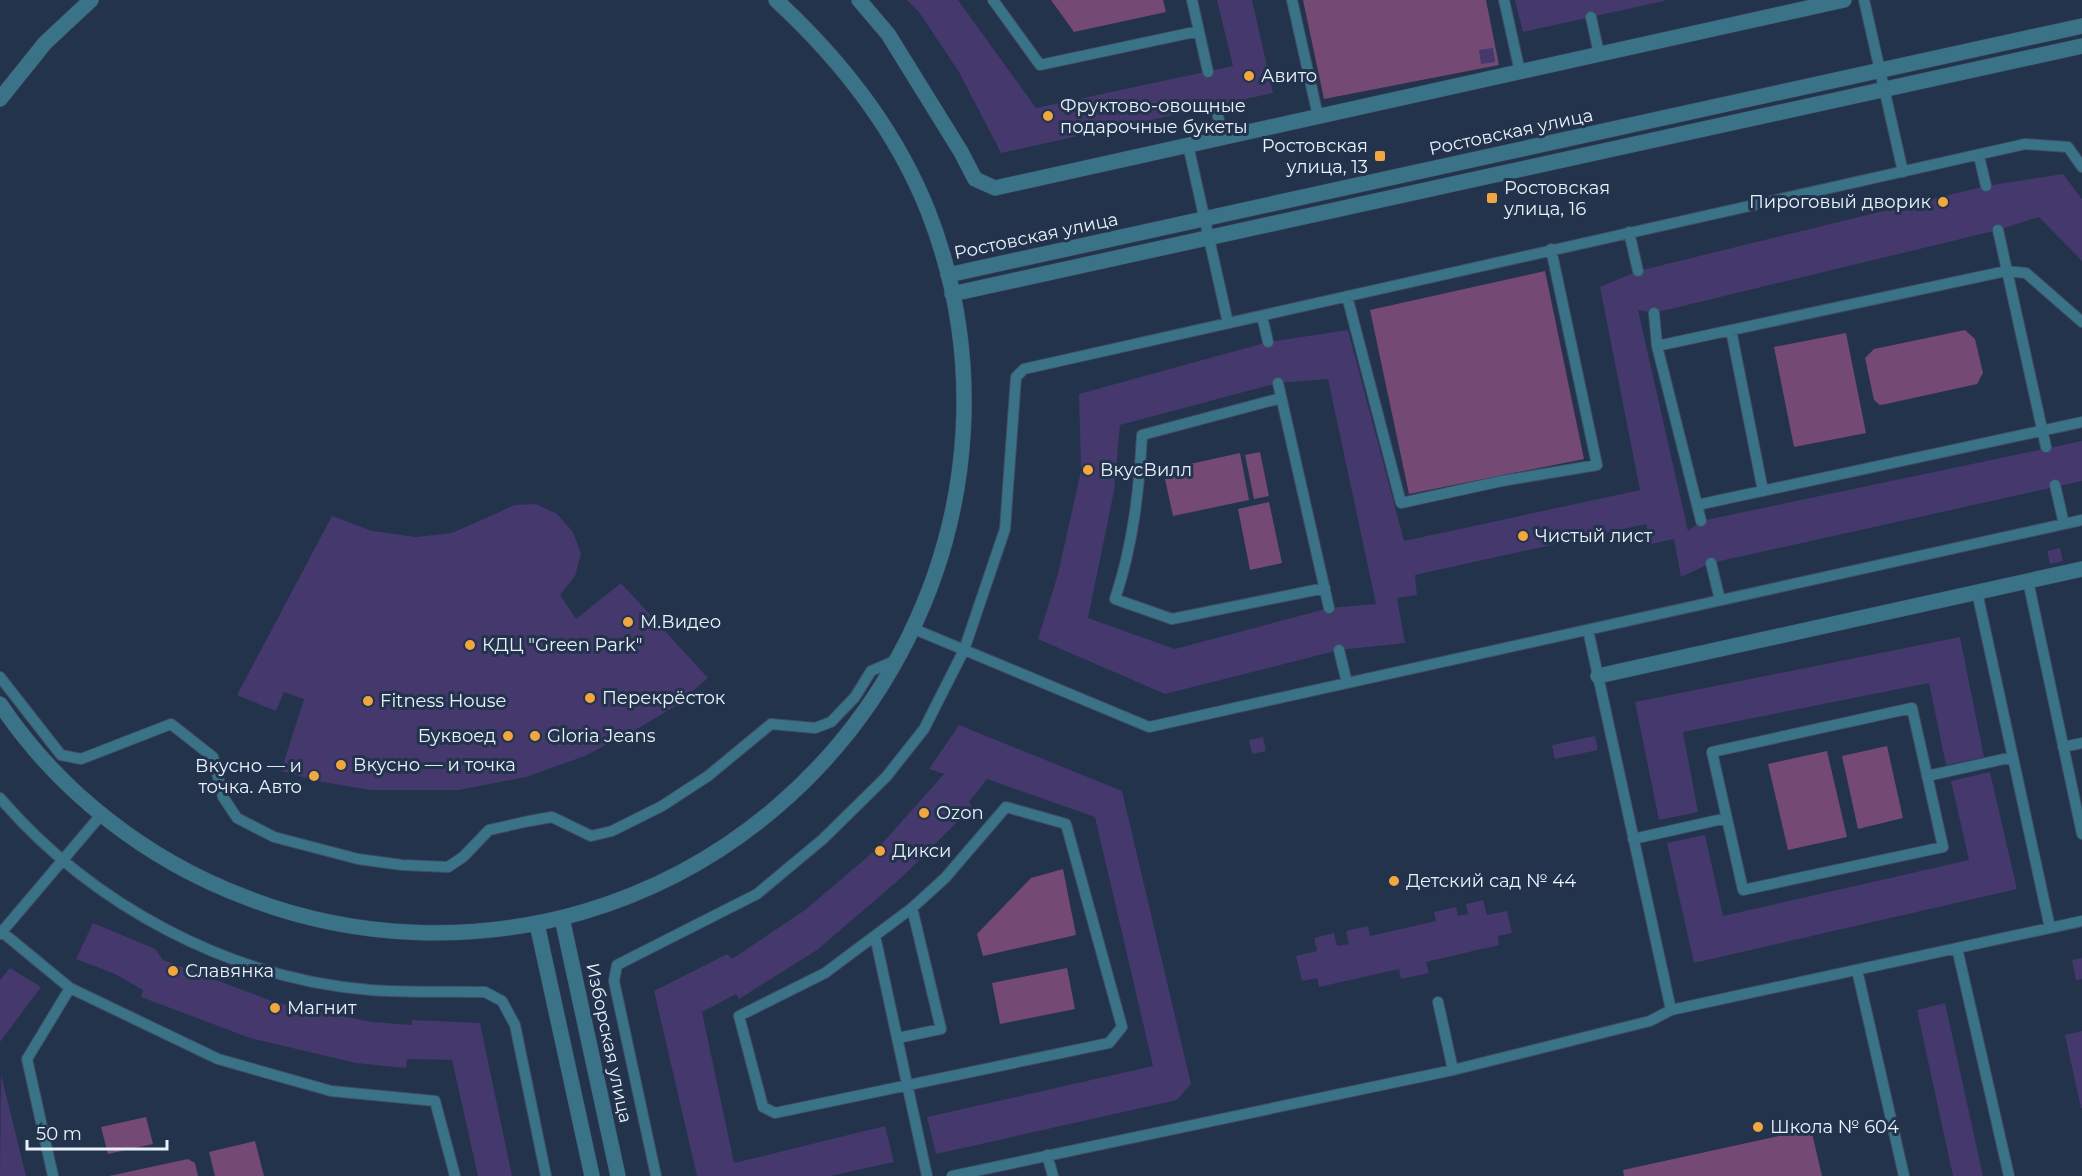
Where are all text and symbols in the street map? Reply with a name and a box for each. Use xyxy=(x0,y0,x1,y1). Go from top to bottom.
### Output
place label: Авито xyxy=(1261,65,1317,87)
marker: Авито xyxy=(1242,69,1256,83)
place label: Фруктово-овощные подарочные букеты xyxy=(1060,95,1248,138)
street label: Ростовская улица xyxy=(1427,104,1595,160)
marker: Фруктово-овощные подарочные букеты xyxy=(1041,109,1055,123)
place label: Ростовская улица, 13 xyxy=(1262,135,1368,178)
marker: Ростовская улица, 13 xyxy=(1373,149,1387,163)
place label: Ростовская улица, 16 xyxy=(1503,177,1610,220)
marker: Ростовская улица, 16 xyxy=(1485,191,1499,205)
place label: Пироговый дворик xyxy=(1749,191,1932,213)
marker: Пироговый дворик xyxy=(1936,195,1950,209)
street label: Ростовская улица xyxy=(952,208,1120,264)
place label: ВкусВилл xyxy=(1100,459,1192,481)
marker: ВкусВилл xyxy=(1081,463,1095,477)
place label: Чистый лист xyxy=(1535,525,1653,547)
marker: Чистый лист xyxy=(1516,529,1530,543)
place label: М.Видео xyxy=(640,611,721,633)
marker: М.Видео xyxy=(621,615,635,629)
place label: КДЦ "Green Park" xyxy=(482,634,642,656)
marker: КДЦ "Green Park" xyxy=(463,638,477,652)
place label: Перекрёсток xyxy=(602,687,726,709)
place label: Fitness House xyxy=(380,690,507,712)
marker: Перекрёсток xyxy=(583,691,597,705)
marker: Fitness House xyxy=(361,694,375,708)
place label: Буквоед xyxy=(418,725,496,747)
place label: Gloria Jeans xyxy=(547,725,656,747)
marker: Буквоед xyxy=(501,729,515,743)
marker: Gloria Jeans xyxy=(528,729,542,743)
place label: Вкусно — и точка xyxy=(353,754,516,776)
place label: Вкусно — и точка. Авто xyxy=(195,755,302,798)
marker: Вкусно — и точка xyxy=(334,758,348,772)
marker: Вкусно — и точка. Авто xyxy=(307,769,321,783)
place label: Ozon xyxy=(936,802,984,824)
marker: Ozon xyxy=(917,806,931,820)
place label: Дикси xyxy=(892,840,951,862)
marker: Дикси xyxy=(873,844,887,858)
place label: Детский сад № 44 xyxy=(1406,870,1576,892)
marker: Детский сад № 44 xyxy=(1387,874,1401,888)
place label: Славянка xyxy=(185,960,274,982)
street label: Изборская улица xyxy=(581,961,637,1125)
marker: Славянка xyxy=(166,964,180,978)
place label: Магнит xyxy=(287,997,357,1019)
marker: Магнит xyxy=(268,1001,282,1015)
scale bar xyxy=(27,1113,166,1151)
place label: Школа № 604 xyxy=(1770,1116,1899,1138)
marker: Школа № 604 xyxy=(1751,1120,1765,1134)
text: 50 m xyxy=(36,1123,82,1145)

